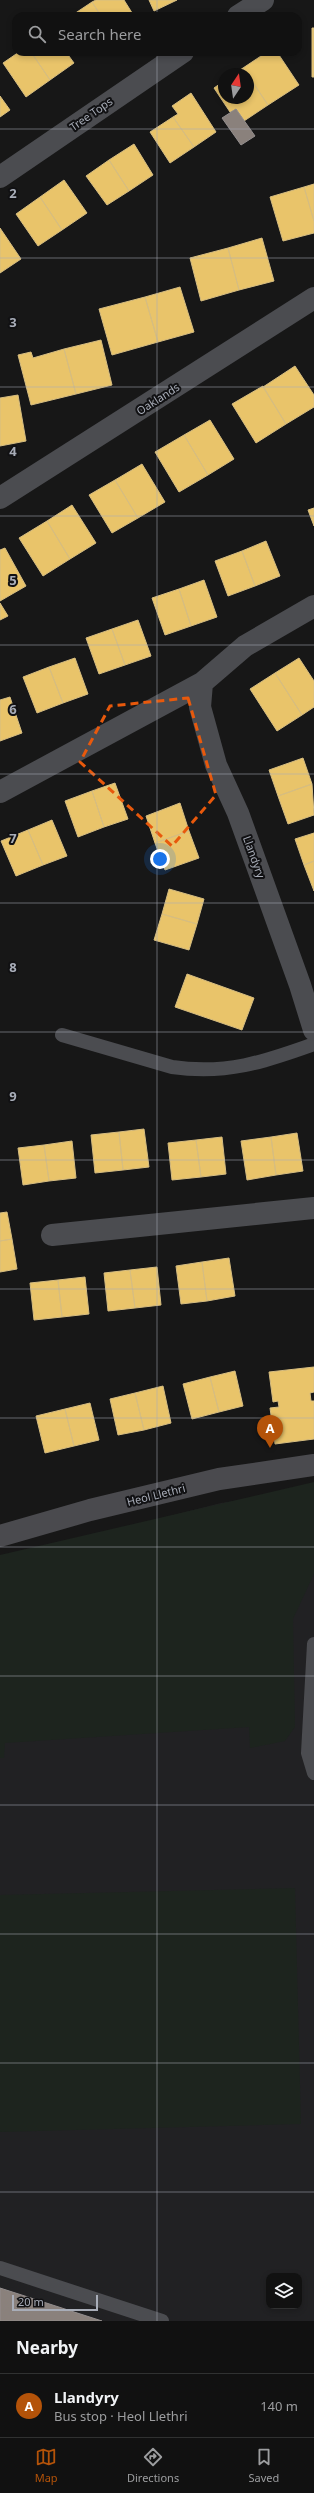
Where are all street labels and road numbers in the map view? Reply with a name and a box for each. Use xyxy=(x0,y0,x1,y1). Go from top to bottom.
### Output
street label: Tree Tops xyxy=(66,93,115,134)
street label: Oaklands xyxy=(133,379,182,418)
street label: Llandyry xyxy=(240,834,269,880)
street label: Heol Llethri xyxy=(125,1480,187,1509)

